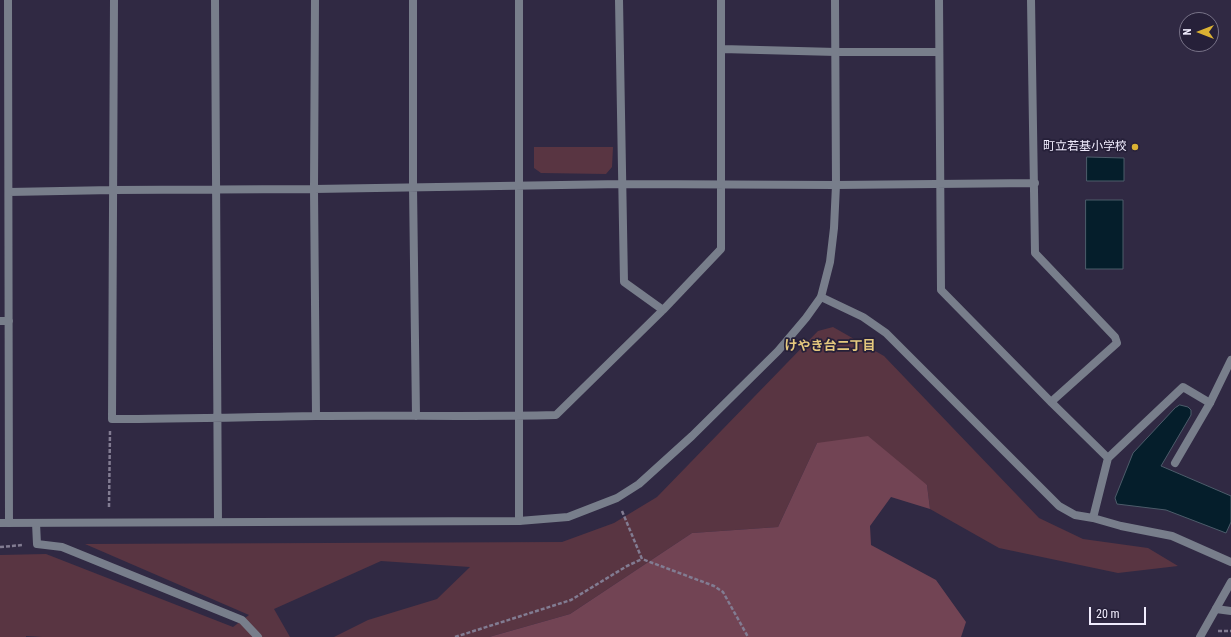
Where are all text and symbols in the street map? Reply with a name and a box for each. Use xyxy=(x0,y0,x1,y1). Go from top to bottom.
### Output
north arrow xyxy=(1179,12,1219,52)
text: N xyxy=(1181,29,1194,35)
place label: 町立若基小学校 xyxy=(1043,140,1127,154)
marker: 町立若基小学校 xyxy=(1130,142,1140,152)
district label: けやき台二丁目 xyxy=(785,339,875,355)
scale bar xyxy=(1091,599,1148,625)
text: 20 m xyxy=(1096,607,1120,621)

